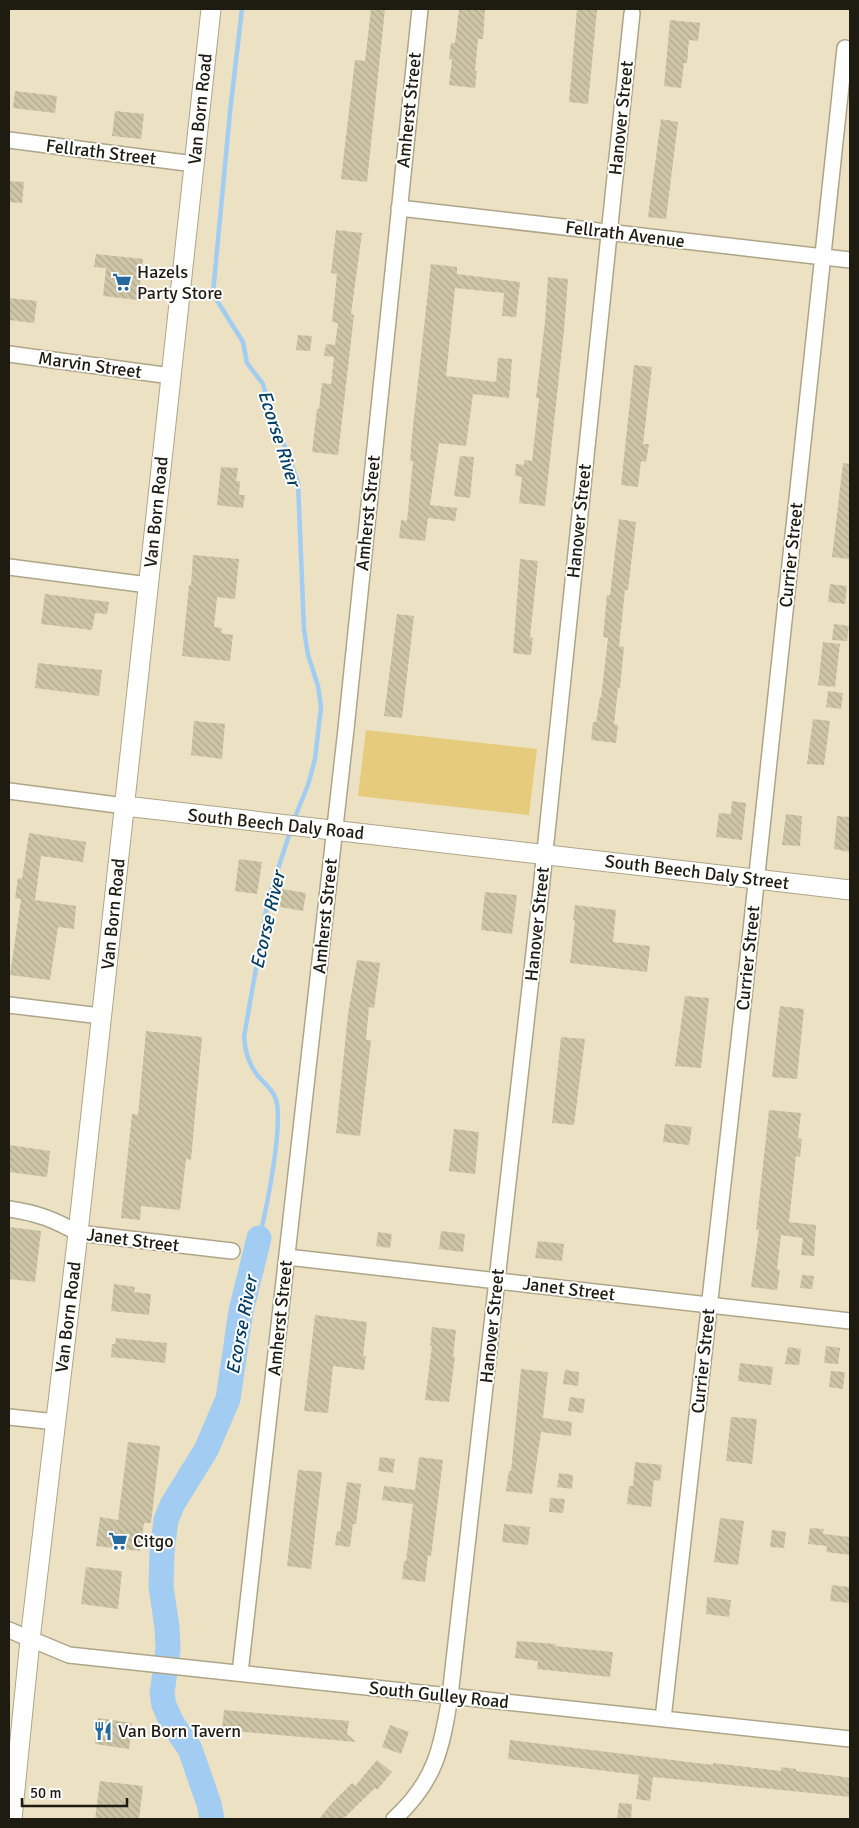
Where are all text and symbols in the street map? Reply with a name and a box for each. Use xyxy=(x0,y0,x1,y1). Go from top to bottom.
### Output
street label: Amherst Street xyxy=(392,51,426,169)
street label: Van Born Road xyxy=(183,52,217,166)
street label: Hanover Street xyxy=(604,60,638,176)
street label: Fellrath Street xyxy=(45,134,157,170)
street label: Fellrath Avenue xyxy=(564,216,686,252)
place label: Hazels Party Store xyxy=(137,261,222,304)
supermarket icon: Hazels Party Store xyxy=(111,271,133,293)
street label: Marvin Street xyxy=(37,347,143,383)
water label: Ecorse River xyxy=(252,387,307,492)
street label: Amherst Street xyxy=(351,454,385,572)
street label: Van Born Road xyxy=(139,455,173,569)
street label: Hanover Street xyxy=(562,463,596,579)
street label: Currier Street xyxy=(775,501,807,609)
street label: South Beech Daly Road xyxy=(187,804,365,844)
street label: South Beech Daly Street xyxy=(604,850,790,894)
street label: Van Born Road xyxy=(96,857,130,971)
street label: Amherst Street xyxy=(308,857,342,975)
water label: Ecorse River xyxy=(245,866,292,971)
street label: Hanover Street xyxy=(520,866,554,982)
street label: Currier Street xyxy=(732,904,764,1012)
street label: Janet Street xyxy=(86,1223,180,1257)
street label: Amherst Street xyxy=(263,1259,297,1377)
street label: Van Born Road xyxy=(50,1260,86,1374)
street label: Hanover Street xyxy=(475,1268,509,1384)
water label: Ecorse River xyxy=(221,1271,264,1376)
street label: Janet Street xyxy=(522,1272,616,1306)
street label: Currier Street xyxy=(687,1307,719,1415)
supermarket icon: Citgo xyxy=(107,1530,129,1552)
place label: Citgo xyxy=(133,1530,174,1552)
street label: South Gulley Road xyxy=(368,1677,510,1713)
restaurant icon: Van Born Tavern xyxy=(92,1720,114,1742)
place label: Van Born Tavern xyxy=(118,1720,241,1742)
scale bar xyxy=(22,1776,128,1808)
text: 50 m xyxy=(30,1784,61,1802)

